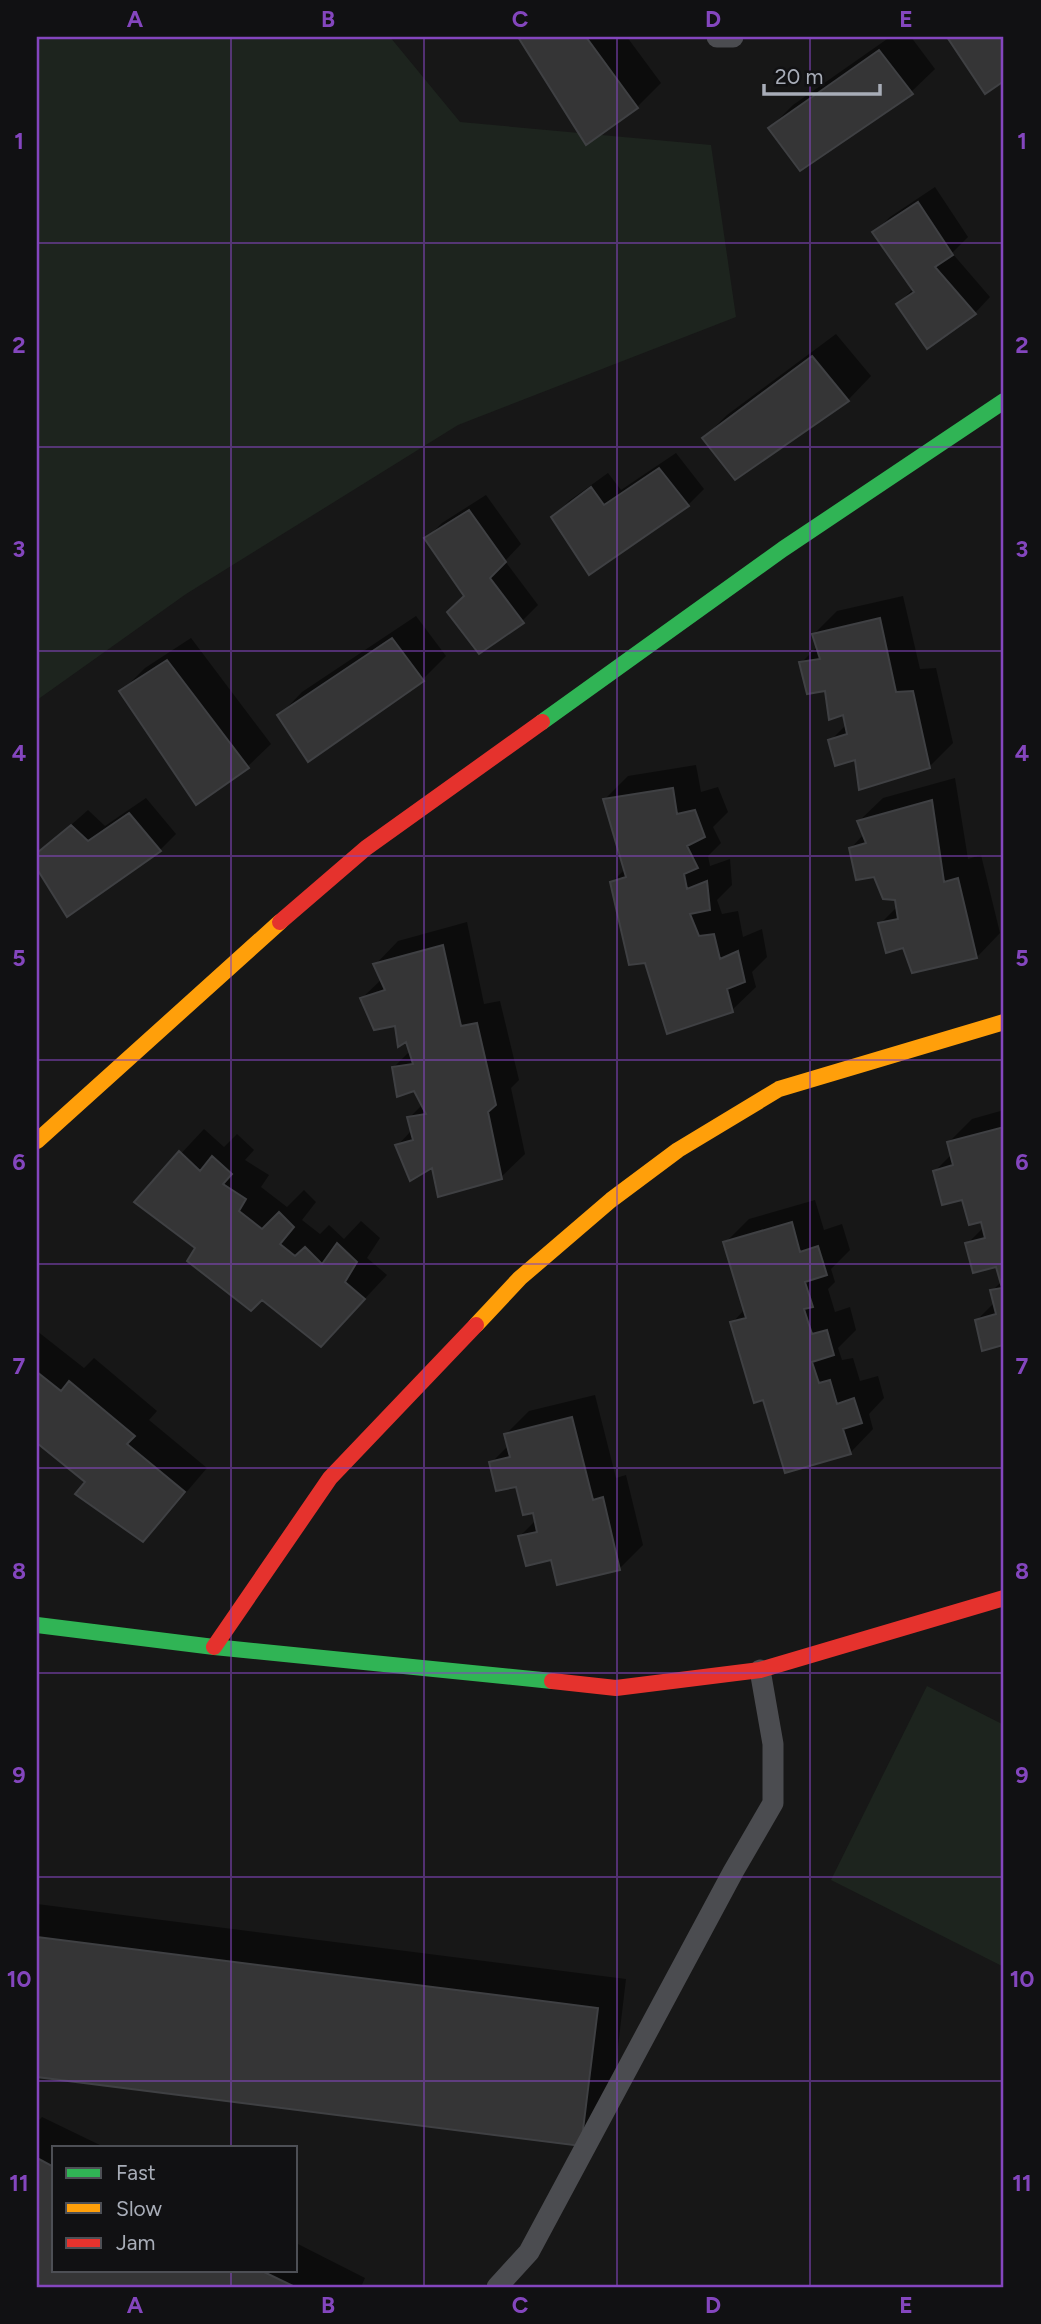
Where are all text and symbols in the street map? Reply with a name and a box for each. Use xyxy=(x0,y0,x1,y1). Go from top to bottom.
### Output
text: A xyxy=(127,5,144,33)
text: B xyxy=(321,5,335,33)
text: C xyxy=(512,5,529,33)
text: D xyxy=(705,5,721,33)
text: E xyxy=(899,5,913,33)
scale bar xyxy=(764,52,880,96)
text: 20 m xyxy=(775,64,823,89)
text: 1 xyxy=(14,127,24,155)
text: 1 xyxy=(1017,127,1027,155)
text: 2 xyxy=(12,331,26,359)
text: 2 xyxy=(1015,331,1029,359)
text: 3 xyxy=(13,535,25,563)
text: 3 xyxy=(1016,535,1028,563)
text: 4 xyxy=(12,739,26,767)
text: 4 xyxy=(1015,739,1029,767)
text: 5 xyxy=(12,944,26,972)
text: 5 xyxy=(1015,944,1029,972)
text: 6 xyxy=(12,1148,26,1176)
text: 6 xyxy=(1015,1148,1029,1176)
text: 7 xyxy=(13,1352,26,1380)
text: 7 xyxy=(1016,1352,1029,1380)
text: 8 xyxy=(12,1557,26,1585)
text: 8 xyxy=(1015,1557,1029,1585)
text: 9 xyxy=(12,1761,26,1789)
text: 9 xyxy=(1015,1761,1029,1789)
text: 10 xyxy=(7,1965,31,1993)
text: 10 xyxy=(1010,1965,1034,1993)
legend xyxy=(52,2146,298,2272)
text: Fast xyxy=(116,2160,156,2185)
text: 11 xyxy=(9,2169,29,2197)
text: 11 xyxy=(1012,2169,1032,2197)
text: Slow xyxy=(116,2196,162,2221)
text: Jam xyxy=(116,2230,155,2255)
text: A xyxy=(127,2291,144,2319)
text: B xyxy=(321,2291,335,2319)
text: C xyxy=(512,2291,529,2319)
text: D xyxy=(705,2291,721,2319)
text: E xyxy=(899,2291,913,2319)

